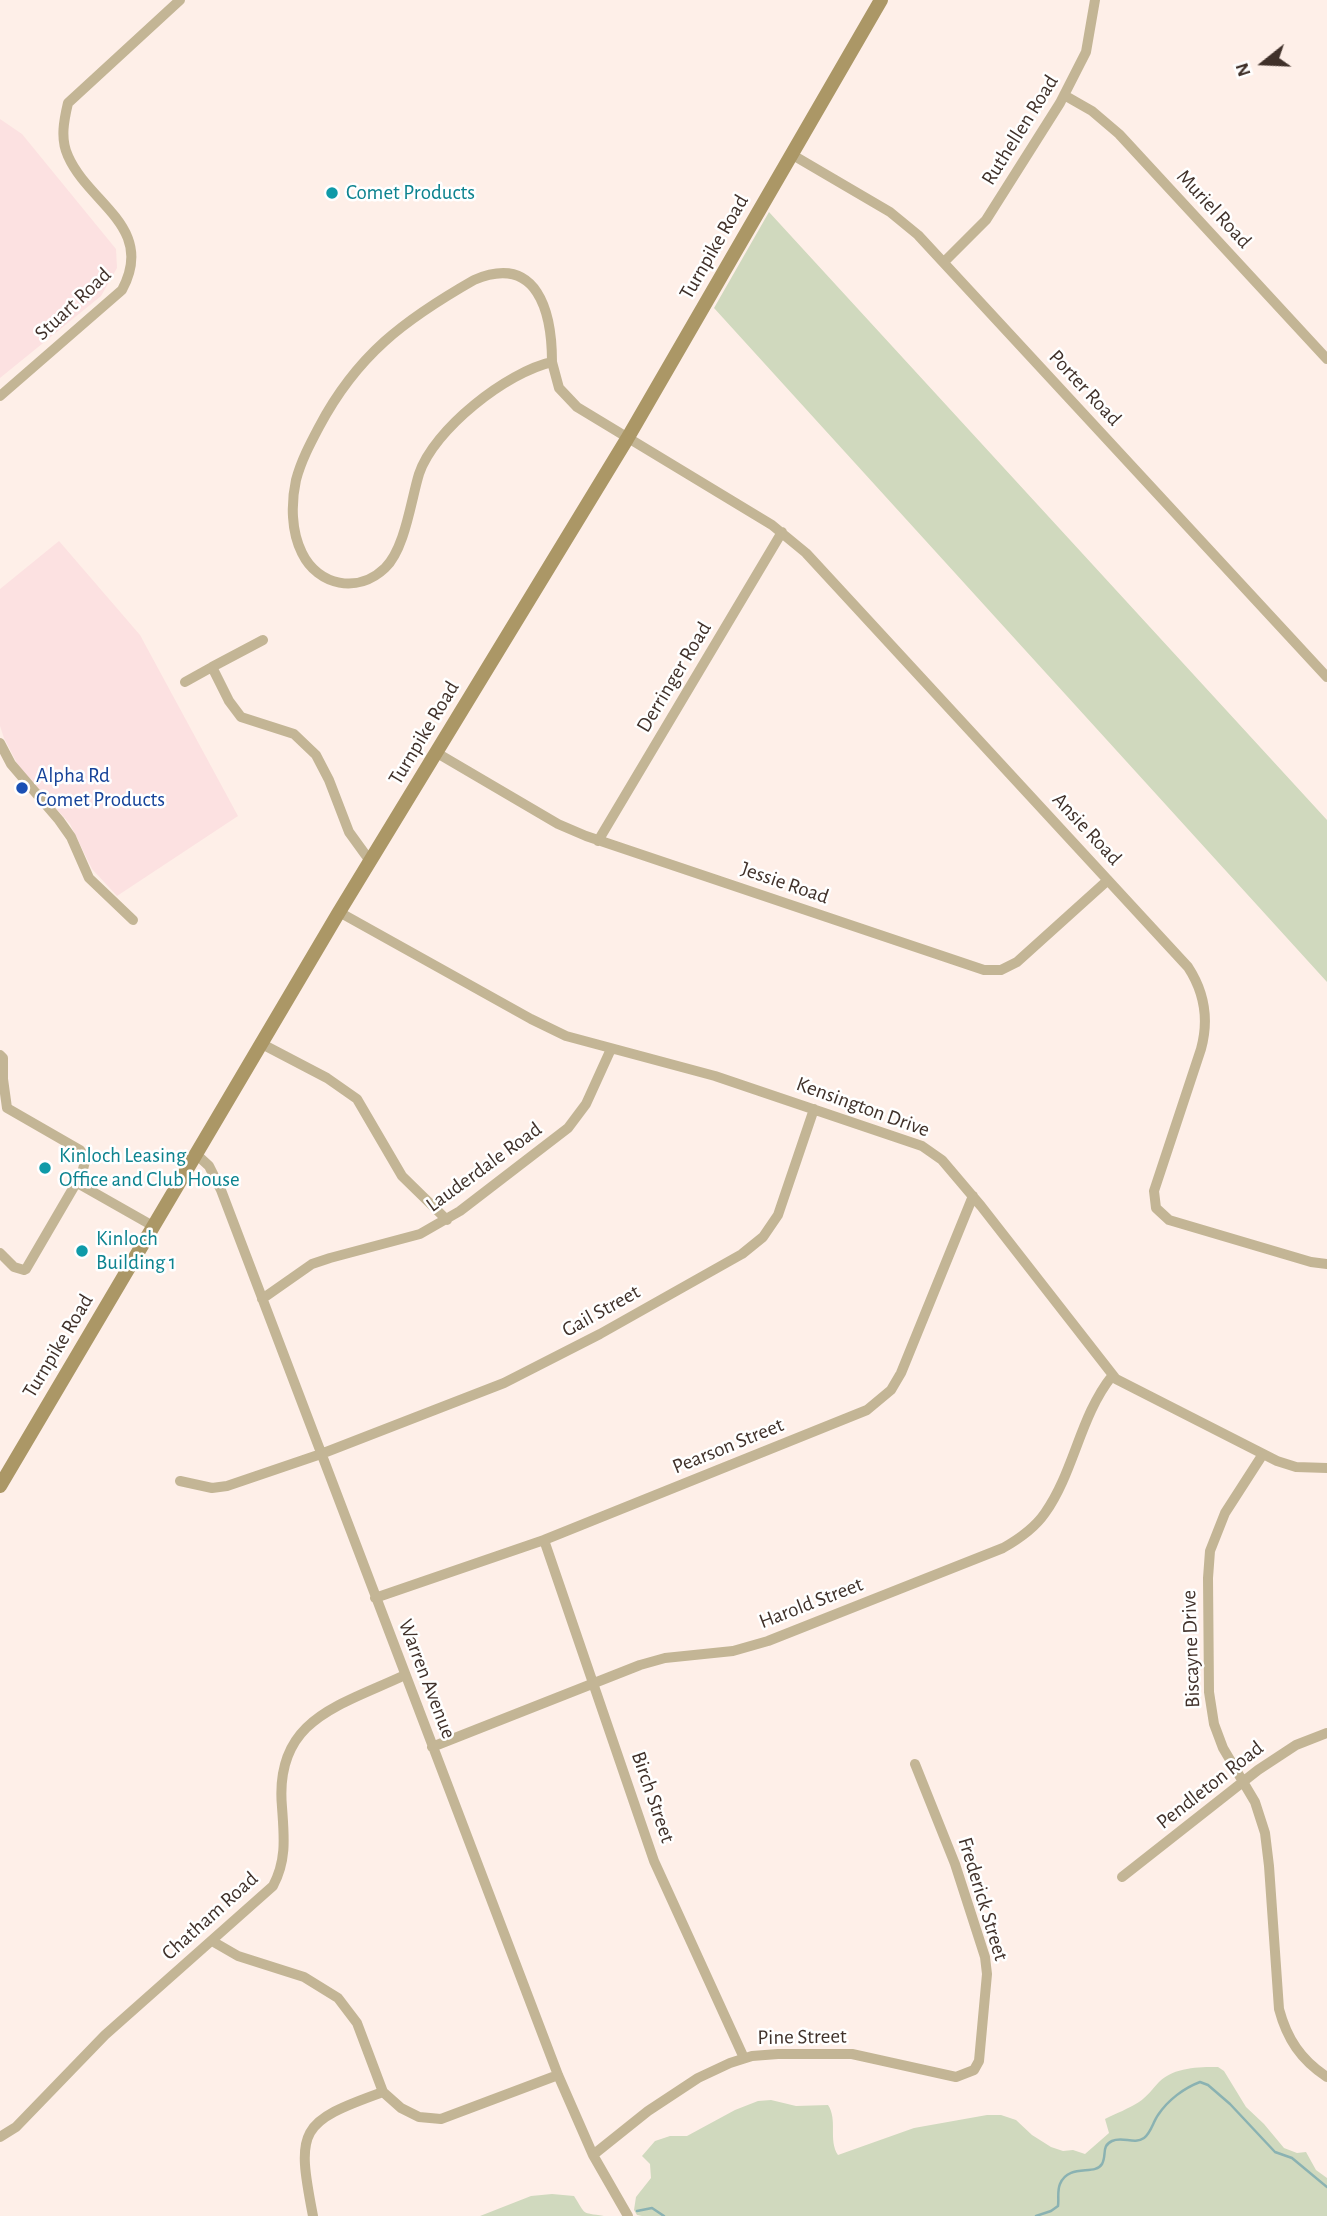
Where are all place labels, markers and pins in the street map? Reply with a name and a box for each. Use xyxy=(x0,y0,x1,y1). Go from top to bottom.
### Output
place label: Comet Products xyxy=(346,180,475,206)
marker: Comet Products xyxy=(324,185,340,201)
place label: Alpha Rd Comet Products xyxy=(36,763,165,813)
marker: Alpha Rd Comet Products xyxy=(14,780,30,796)
place label: Kinloch Leasing Office and Club House xyxy=(59,1143,240,1193)
marker: Kinloch Leasing Office and Club House xyxy=(37,1160,53,1176)
place label: Kinloch Building 1 xyxy=(96,1226,176,1276)
marker: Kinloch Building 1 xyxy=(74,1243,90,1259)

